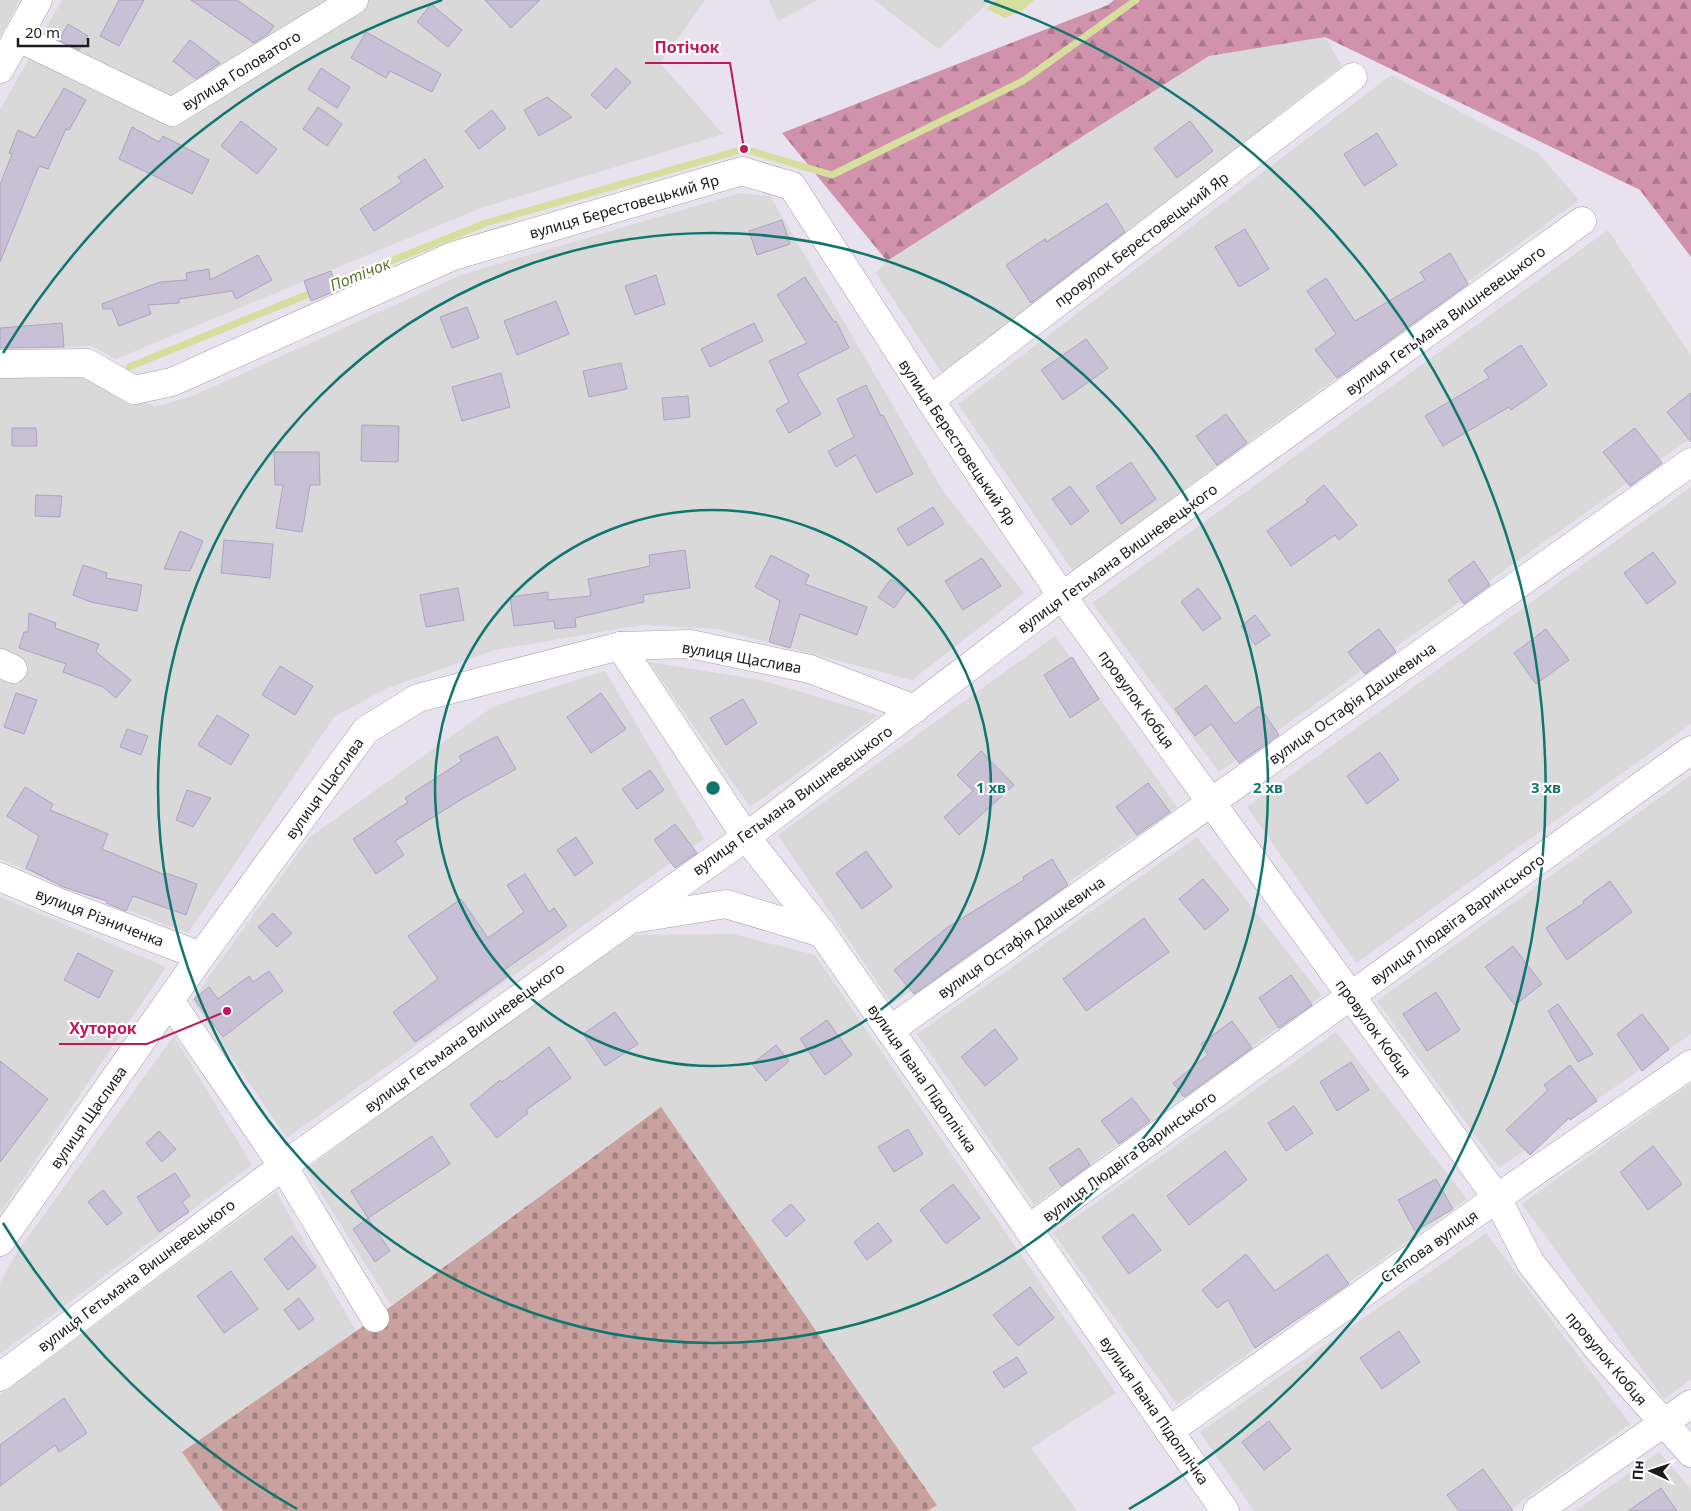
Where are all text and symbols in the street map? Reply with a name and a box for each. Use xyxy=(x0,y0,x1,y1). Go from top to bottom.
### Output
scale bar xyxy=(18,15,88,47)
text: 20 m xyxy=(25,22,60,42)
street label: вулиця Головатого xyxy=(178,25,304,115)
callout: Потічок xyxy=(645,32,730,63)
text: Потічок xyxy=(655,36,720,58)
street label: провулок Берестовецький Яр xyxy=(1050,167,1232,311)
street label: вулиця Берестовецький Яр xyxy=(527,169,721,243)
street label: вулиця Гетьмана Вишневецького xyxy=(1341,241,1549,399)
water label: Потічок xyxy=(326,252,394,296)
street label: вулиця Берестовецький Яр xyxy=(895,355,1021,529)
street label: вулиця Гетьмана Вишневецького xyxy=(1013,479,1221,637)
street label: вулиця Щаслива xyxy=(681,637,803,677)
street label: вулиця Остафія Дашкевича xyxy=(1264,637,1440,769)
street label: провулок Кобця xyxy=(1095,646,1179,752)
street label: вулиця Гетьмана Вишневецького xyxy=(688,721,896,879)
street label: вулиця Щаслива xyxy=(280,733,368,843)
text: 1 хв xyxy=(976,777,1006,797)
text: 2 хв xyxy=(1253,777,1283,797)
text: 3 хв xyxy=(1531,777,1561,797)
centre of rings xyxy=(704,779,722,797)
street label: вулиця Людвіга Варинського xyxy=(1366,849,1548,989)
street label: вулиця Остафія Дашкевича xyxy=(933,871,1109,1003)
street label: вулиця Різниченка xyxy=(33,883,167,951)
street label: вулиця Гетьмана Вишневецького xyxy=(360,958,568,1116)
street label: провулок Кобця xyxy=(1332,975,1416,1081)
street label: вулиця Івана Підоплічка xyxy=(864,1000,982,1156)
callout: Хуторок xyxy=(59,1013,147,1044)
text: Хуторок xyxy=(69,1017,137,1039)
street label: вулиця Щаслива xyxy=(45,1062,131,1172)
street label: вулиця Людвіга Варинського xyxy=(1038,1086,1220,1226)
street label: вулиця Гетьмана Вишневецького xyxy=(33,1194,239,1356)
street label: Степова вулиця xyxy=(1376,1205,1482,1287)
street label: провулок Кобця xyxy=(1562,1307,1652,1409)
street label: вулиця Івана Підоплічка xyxy=(1096,1332,1214,1488)
north arrow xyxy=(1626,1446,1676,1496)
text: Пн xyxy=(1628,1460,1648,1481)

